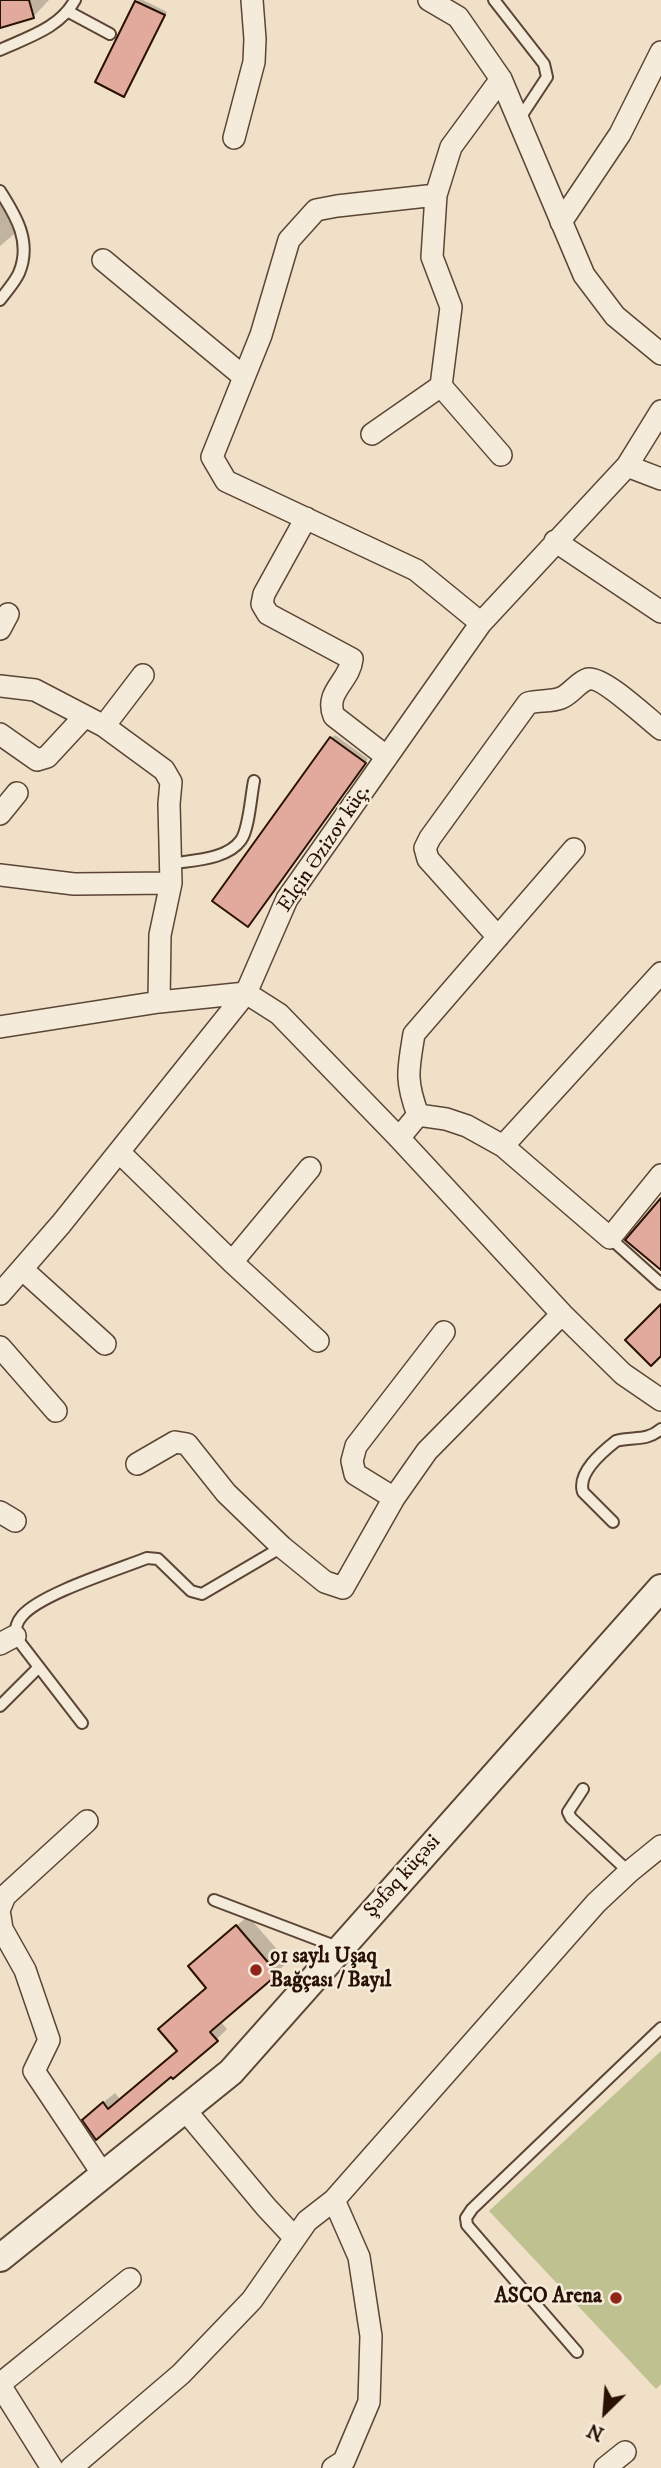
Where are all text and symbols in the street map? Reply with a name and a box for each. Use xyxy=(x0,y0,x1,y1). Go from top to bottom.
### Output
street label: Elçin Əzizov küç. xyxy=(273,781,377,917)
street label: Şəfəq küçəsi xyxy=(359,1830,447,1924)
place label: 91 saylı Uşaq Bağçası / Bayıl xyxy=(270,1945,391,1995)
marker: 91 saylı Uşaq Bağçası / Bayıl xyxy=(248,1962,264,1978)
place label: ASCO Arena xyxy=(494,2285,602,2311)
marker: ASCO Arena xyxy=(608,2290,624,2306)
north arrow xyxy=(570,2377,640,2447)
text: N xyxy=(584,2418,608,2445)

